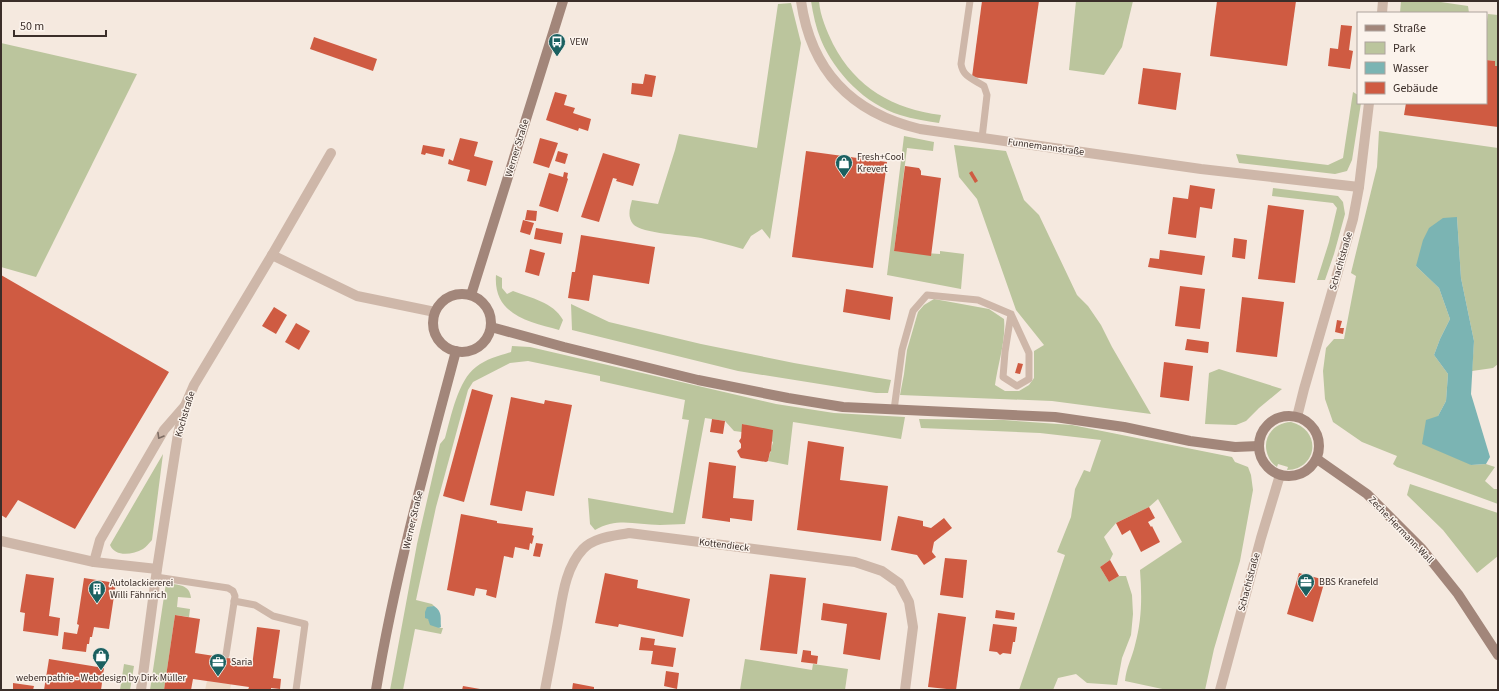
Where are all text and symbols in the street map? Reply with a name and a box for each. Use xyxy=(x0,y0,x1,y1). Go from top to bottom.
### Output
scale bar xyxy=(14,12,106,38)
legend xyxy=(1357,12,1487,104)
text: 50 m xyxy=(20,18,44,35)
text: Straße xyxy=(1393,20,1426,37)
bus stop icon: VEW xyxy=(547,32,567,57)
place label: VEW xyxy=(570,35,588,49)
text: Park xyxy=(1393,40,1415,57)
text: Wasser xyxy=(1393,60,1429,77)
text: Gebäude xyxy=(1393,80,1438,97)
street label: Werner Straße xyxy=(502,117,532,179)
street label: Funnemannstraße xyxy=(1007,135,1085,159)
place label: Fresh+Cool Krevert xyxy=(857,150,904,176)
shop icon: Fresh+Cool Krevert xyxy=(834,153,854,178)
street label: Schachtstraße xyxy=(1326,230,1356,292)
street label: Kochstraße xyxy=(171,389,199,439)
one-way arrow xyxy=(158,432,165,439)
street label: Werner Straße xyxy=(399,489,427,551)
street label: Zeche-Hermann-Wall xyxy=(1365,493,1437,567)
street label: Kottendieck xyxy=(698,535,750,555)
street label: Schachtstraße xyxy=(1234,551,1264,613)
office icon: BBS Kranefeld xyxy=(1296,572,1316,597)
place label: BBS Kranefeld xyxy=(1319,575,1378,589)
place label: Autolackiererei Willi Fähnrich xyxy=(110,576,173,602)
building icon: Autolackiererei Willi Fähnrich xyxy=(87,579,107,604)
shop icon: webempathie - Webdesign by Dirk Müller xyxy=(91,646,111,671)
office icon: Saria xyxy=(208,652,228,677)
place label: Saria xyxy=(231,655,252,669)
place label: webempathie - Webdesign by Dirk Müller xyxy=(16,671,187,685)

